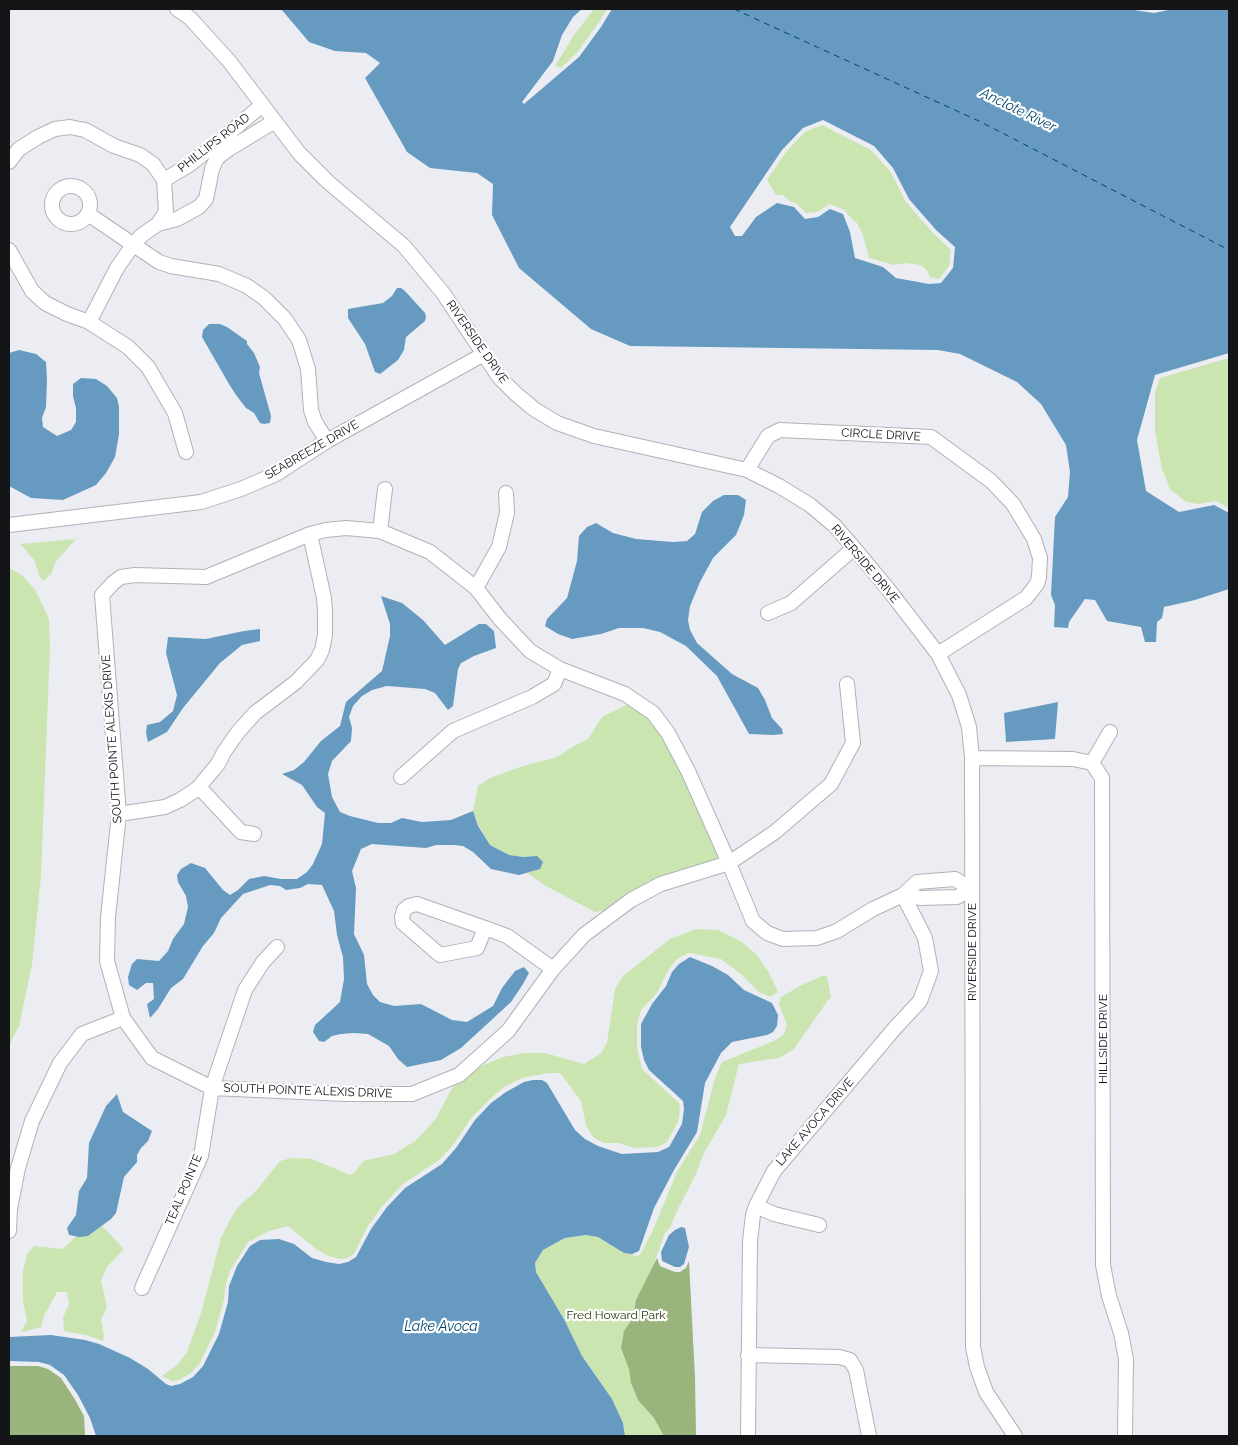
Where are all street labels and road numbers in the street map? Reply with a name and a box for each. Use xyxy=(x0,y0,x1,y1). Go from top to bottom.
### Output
street label: PHILLIPS ROAD xyxy=(175,110,253,176)
street label: RIVERSIDE DRIVE xyxy=(443,298,511,386)
street label: SEABREEZE DRIVE xyxy=(263,417,361,483)
street label: CIRCLE DRIVE xyxy=(841,426,921,444)
street label: RIVERSIDE DRIVE xyxy=(828,522,902,606)
street label: SOUTH POINTE ALEXIS DRIVE xyxy=(99,654,125,824)
street label: RIVERSIDE DRIVE xyxy=(965,903,979,1001)
street label: HILLSIDE DRIVE xyxy=(1096,994,1110,1084)
street label: LAKE AVOCA DRIVE xyxy=(773,1075,857,1169)
street label: SOUTH POINTE ALEXIS DRIVE xyxy=(223,1081,393,1101)
street label: TEAL POINTE xyxy=(162,1152,206,1228)

